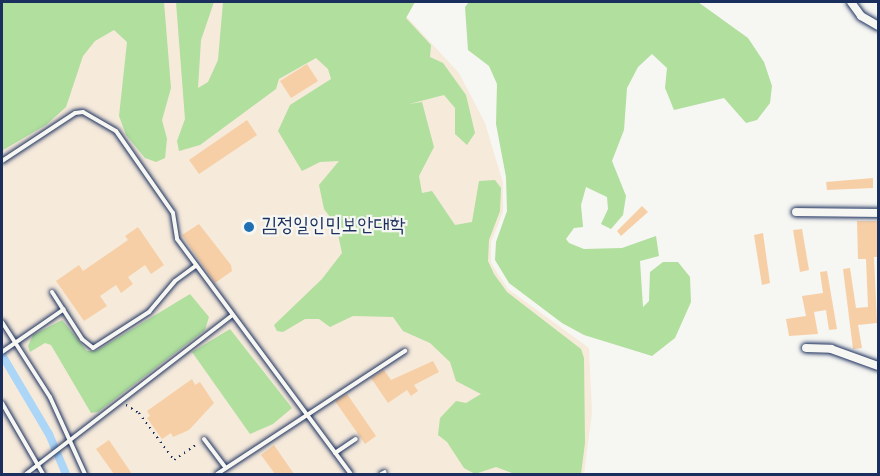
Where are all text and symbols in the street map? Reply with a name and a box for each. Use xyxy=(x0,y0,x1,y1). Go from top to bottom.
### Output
place label: 김정일인민보안대학 xyxy=(261,215,406,239)
marker: 김정일인민보안대학 xyxy=(242,220,256,234)

